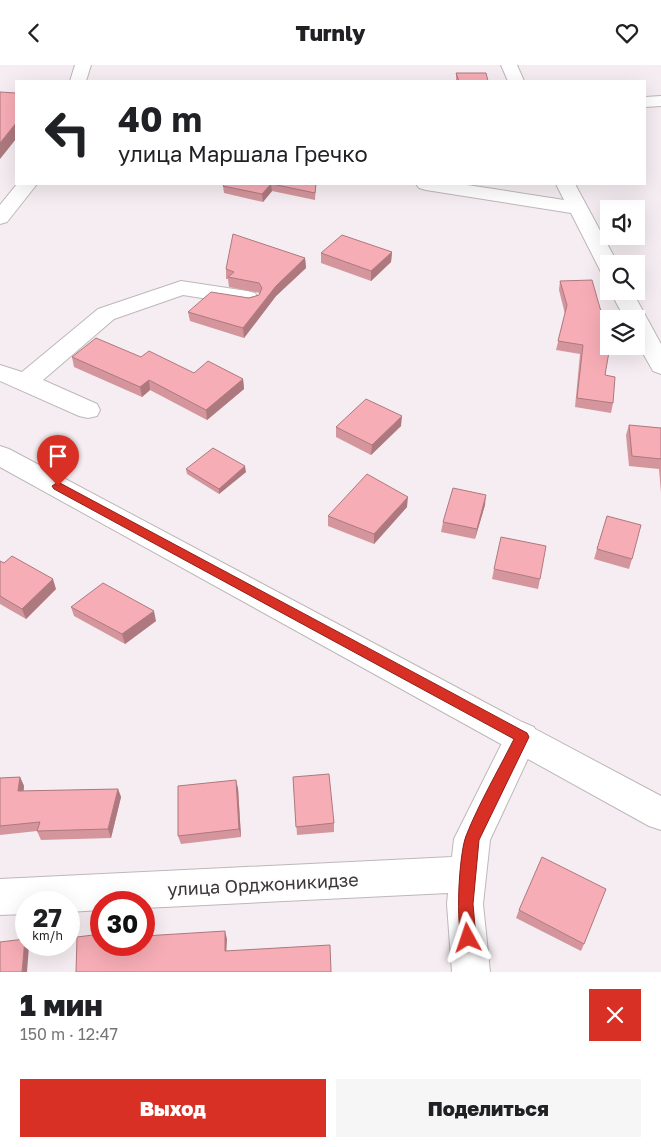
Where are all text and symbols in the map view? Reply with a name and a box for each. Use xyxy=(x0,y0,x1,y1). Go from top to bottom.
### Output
icon: back xyxy=(20,19,48,47)
text: Turnly xyxy=(296,19,365,46)
icon: heart xyxy=(613,19,641,47)
text: 40 m xyxy=(118,98,202,140)
icon: left xyxy=(35,100,100,165)
text: улица Маршала Гречко xyxy=(118,140,368,167)
map controls xyxy=(600,200,645,355)
button: sound xyxy=(600,200,645,245)
button: search xyxy=(600,255,645,300)
button: layers xyxy=(600,310,645,355)
pin xyxy=(37,435,79,486)
icon: arrive xyxy=(44,442,72,470)
street label: улица Орджоникидзе xyxy=(167,868,359,900)
speed limit sign: 30 xyxy=(90,891,155,956)
text: 27 xyxy=(33,902,62,933)
position arrow xyxy=(441,911,493,963)
text: km/h xyxy=(32,928,63,943)
text: 1 мин xyxy=(20,987,103,1023)
button: close xyxy=(589,989,641,1041)
text: 150 m · 12:47 xyxy=(20,1024,118,1044)
button: Выход xyxy=(20,1079,326,1137)
button: Поделиться xyxy=(336,1079,641,1137)

